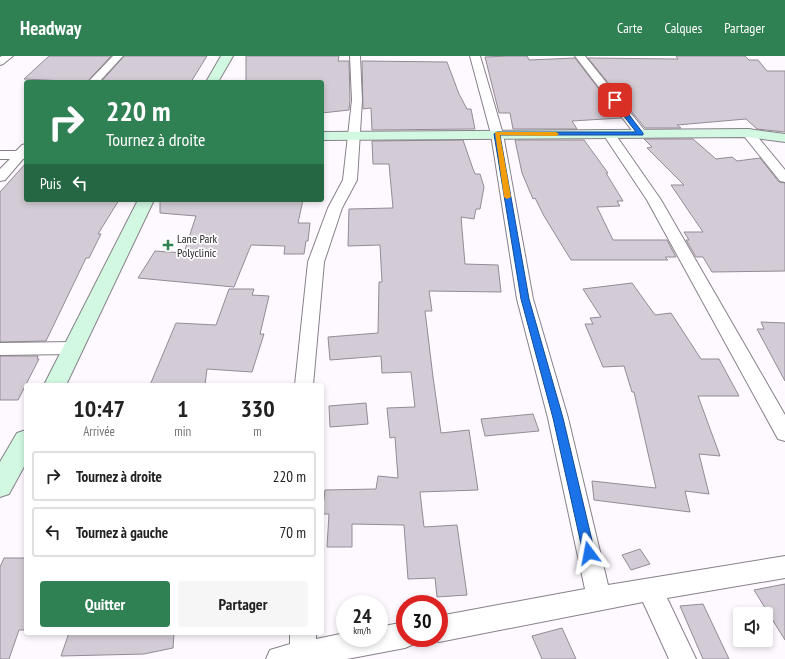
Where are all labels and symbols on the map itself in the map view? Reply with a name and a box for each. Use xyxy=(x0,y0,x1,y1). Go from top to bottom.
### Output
pin xyxy=(598,83,632,117)
place label: Lane Park Polyclinic xyxy=(177,231,218,260)
marker: Lane Park Polyclinic xyxy=(162,239,174,251)
position arrow xyxy=(568,532,610,574)
speed limit sign: 30 xyxy=(396,595,448,647)

